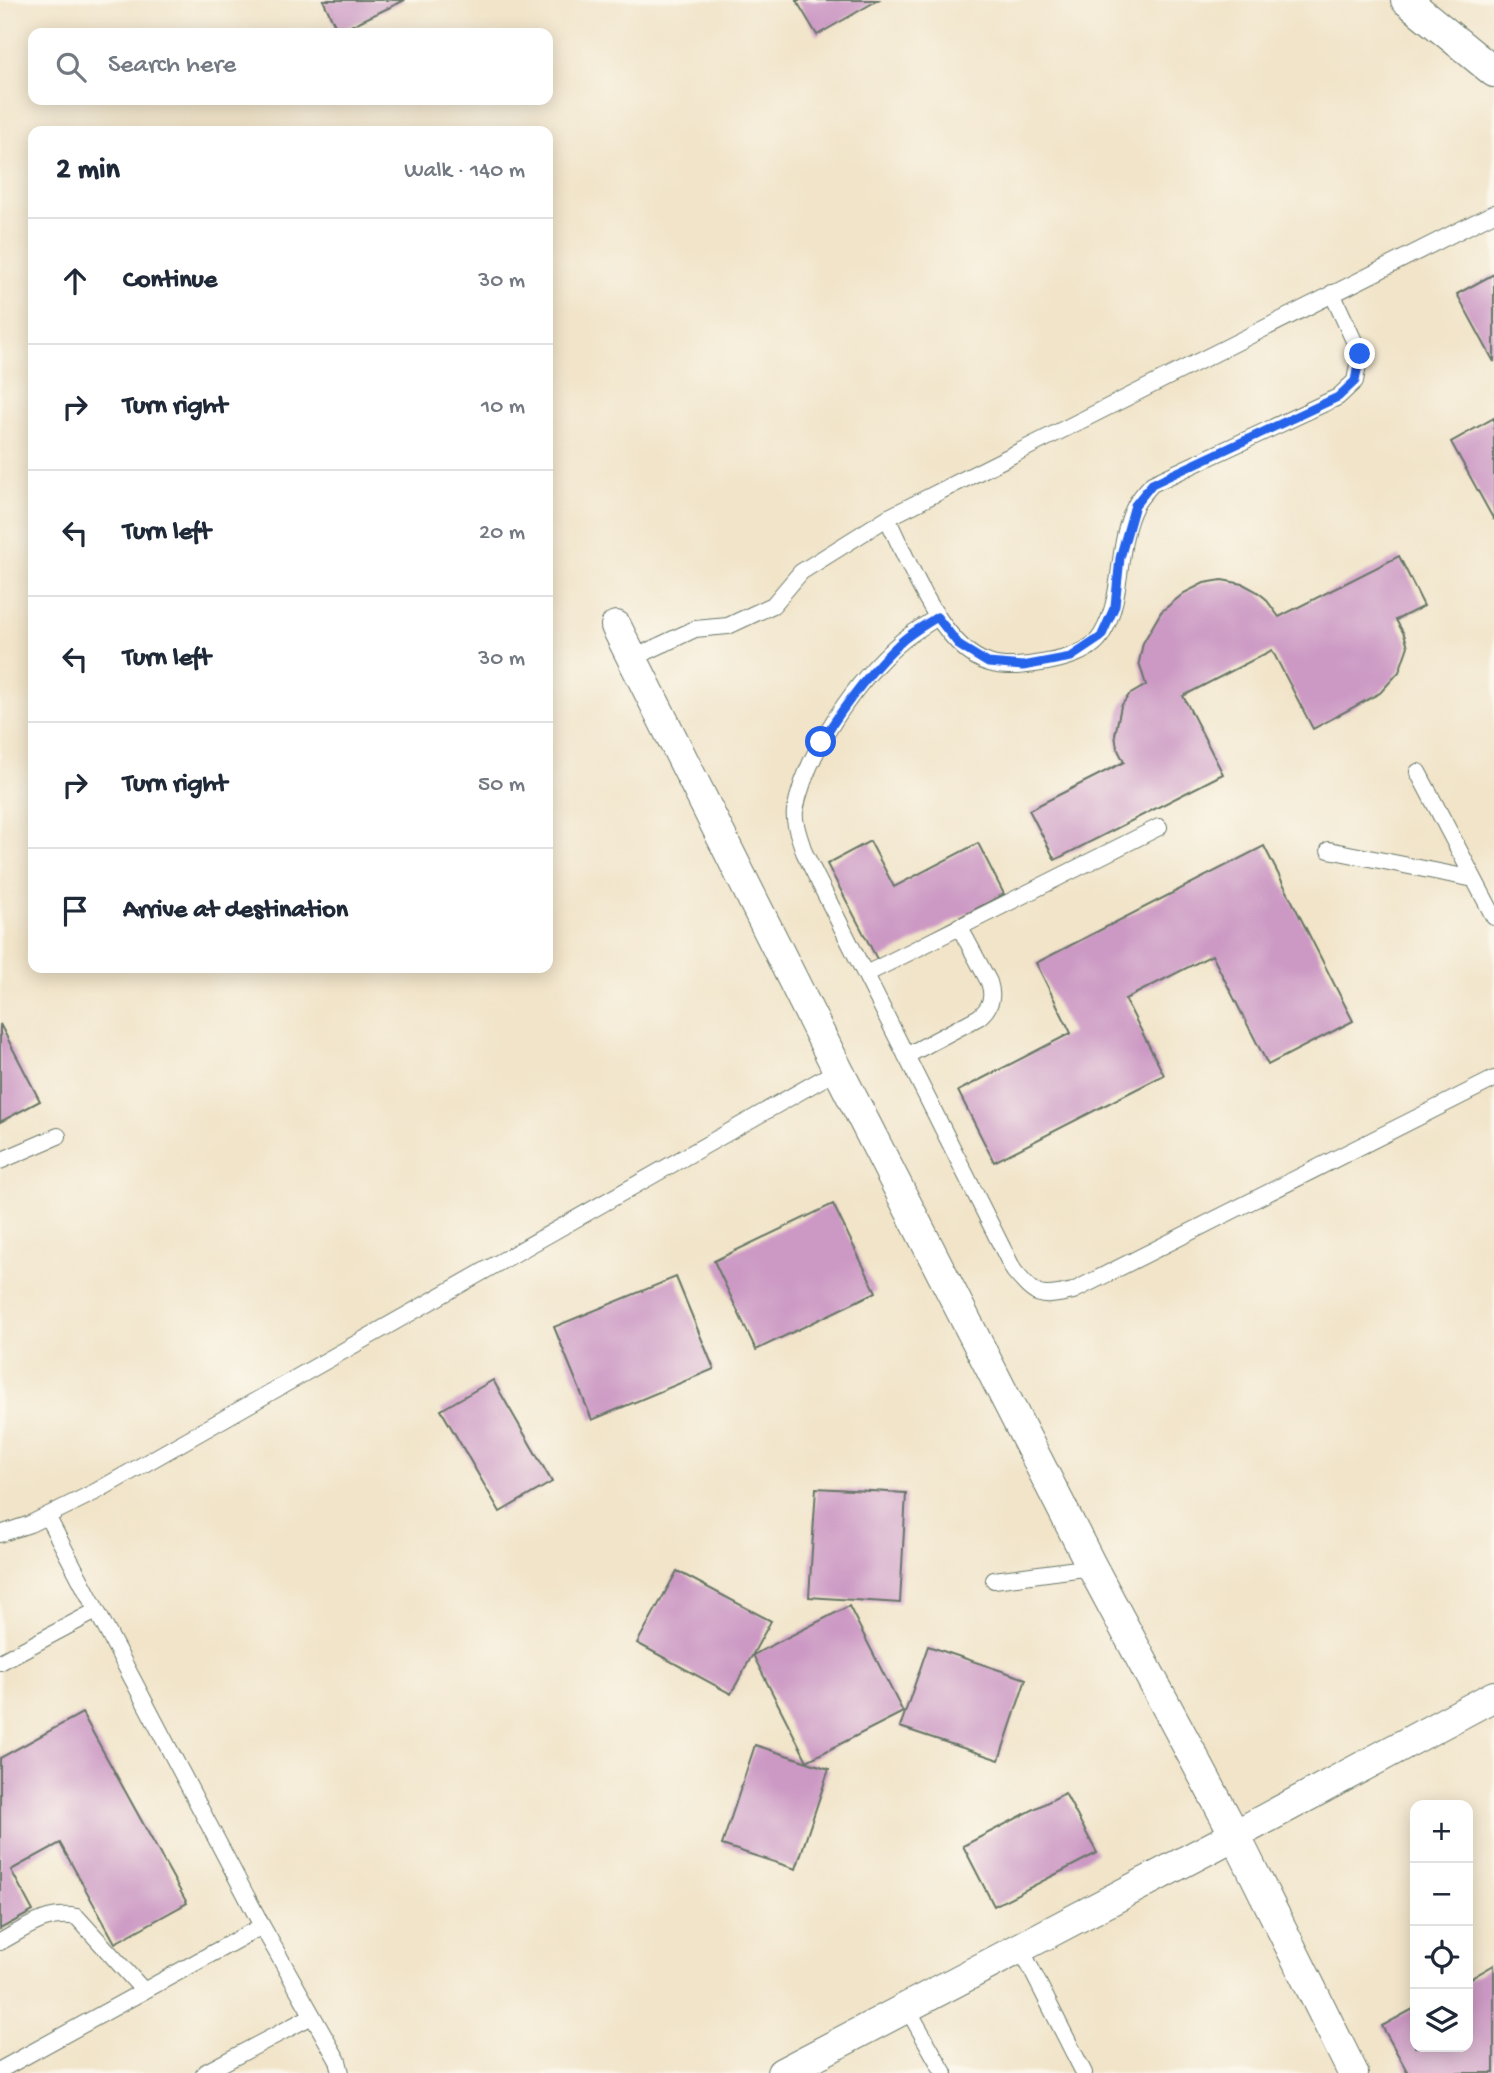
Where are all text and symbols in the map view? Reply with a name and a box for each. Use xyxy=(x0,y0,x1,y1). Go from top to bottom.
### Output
search box xyxy=(28,28,553,105)
icon: search xyxy=(52,48,90,86)
text: Search here xyxy=(108,51,236,82)
text: 2 min xyxy=(56,154,120,189)
text: Walk · 140 m xyxy=(404,158,525,185)
icon: ahead xyxy=(56,262,94,300)
text: Continue xyxy=(123,266,217,297)
text: 30 m xyxy=(478,268,525,295)
route end xyxy=(1344,338,1375,369)
icon: right xyxy=(56,388,94,426)
text: Turn right xyxy=(123,392,227,423)
text: 10 m xyxy=(481,394,525,421)
icon: left xyxy=(56,514,94,552)
text: Turn left xyxy=(123,518,211,549)
text: 20 m xyxy=(479,520,525,547)
icon: left xyxy=(56,640,94,678)
text: Turn left xyxy=(123,644,211,675)
text: 30 m xyxy=(478,646,525,673)
route start xyxy=(805,726,836,757)
icon: right xyxy=(56,766,94,804)
text: Turn right xyxy=(123,770,227,801)
text: 50 m xyxy=(478,772,525,799)
icon: arrive xyxy=(56,892,94,930)
text: Arrive at destination xyxy=(123,896,348,927)
map controls xyxy=(1410,1800,1473,2052)
button: + xyxy=(1410,1800,1473,1863)
button: − xyxy=(1410,1863,1473,1926)
button: locate xyxy=(1410,1926,1473,1989)
button: layers xyxy=(1410,1989,1473,2052)

